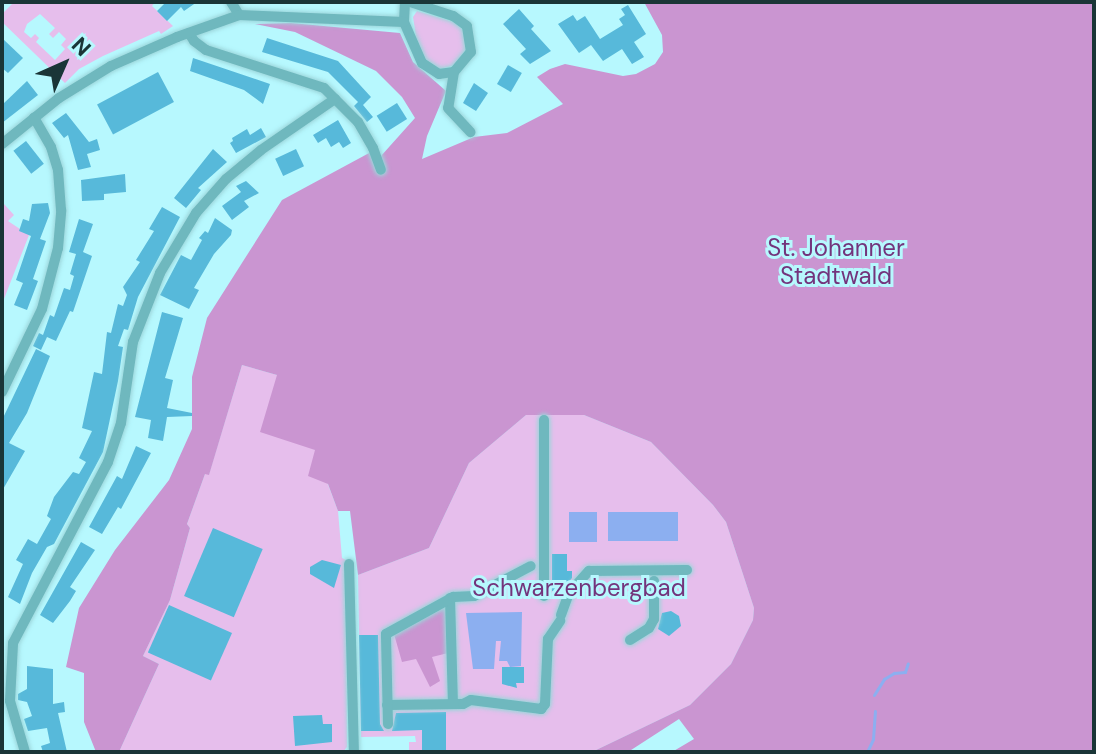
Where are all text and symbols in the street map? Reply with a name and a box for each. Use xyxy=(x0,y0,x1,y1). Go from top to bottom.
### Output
north arrow xyxy=(24,24,104,104)
text: N xyxy=(65,31,97,63)
park label: St. Johanner Stadtwald xyxy=(767,234,905,290)
park label: Schwarzenbergbad xyxy=(472,574,686,602)

